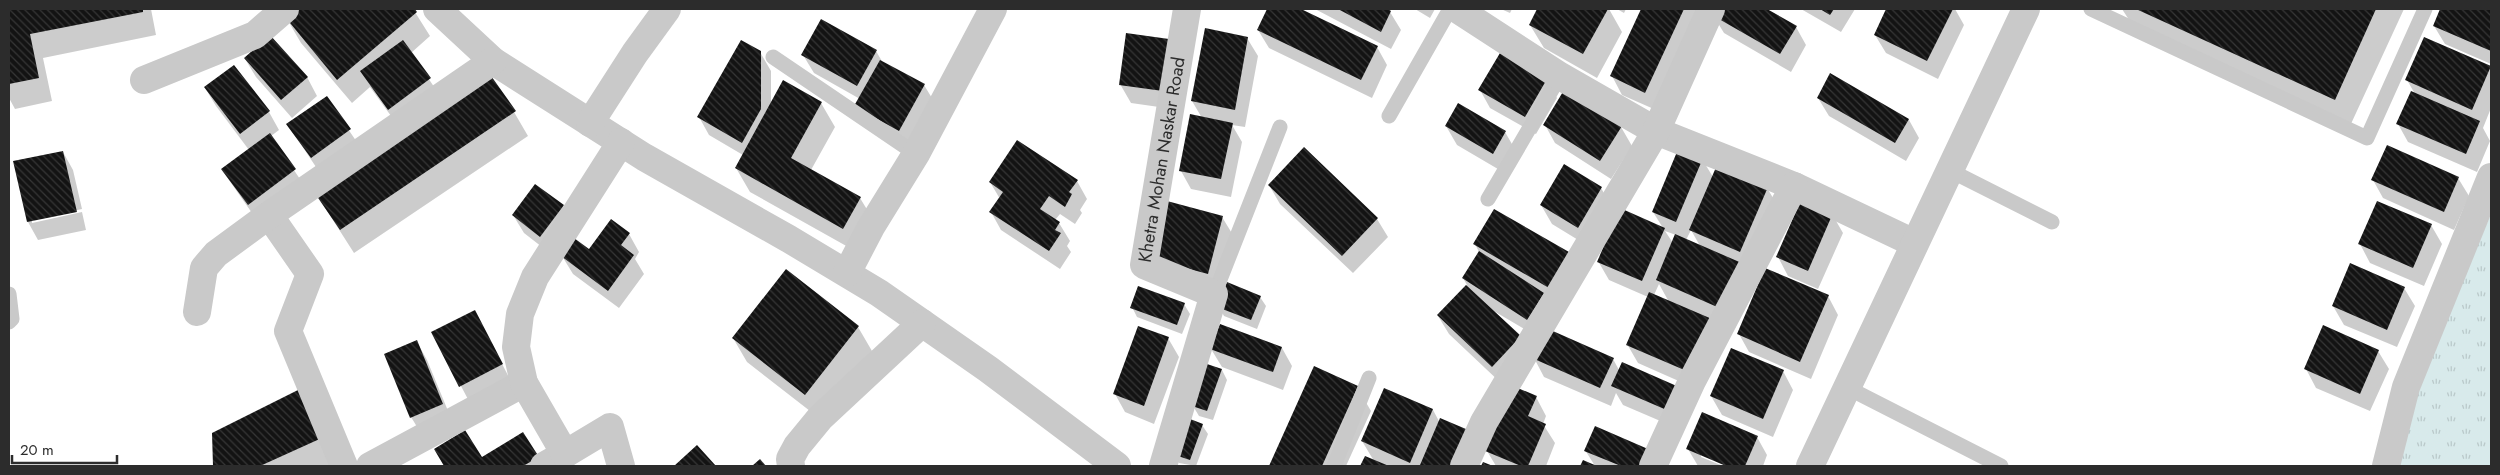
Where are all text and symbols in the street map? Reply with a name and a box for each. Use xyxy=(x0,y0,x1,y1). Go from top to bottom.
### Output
street label: Khetra Mohan Naskar Road xyxy=(1132,55,1192,264)
scale bar xyxy=(12,432,118,464)
text: 20 m xyxy=(20,439,54,461)

